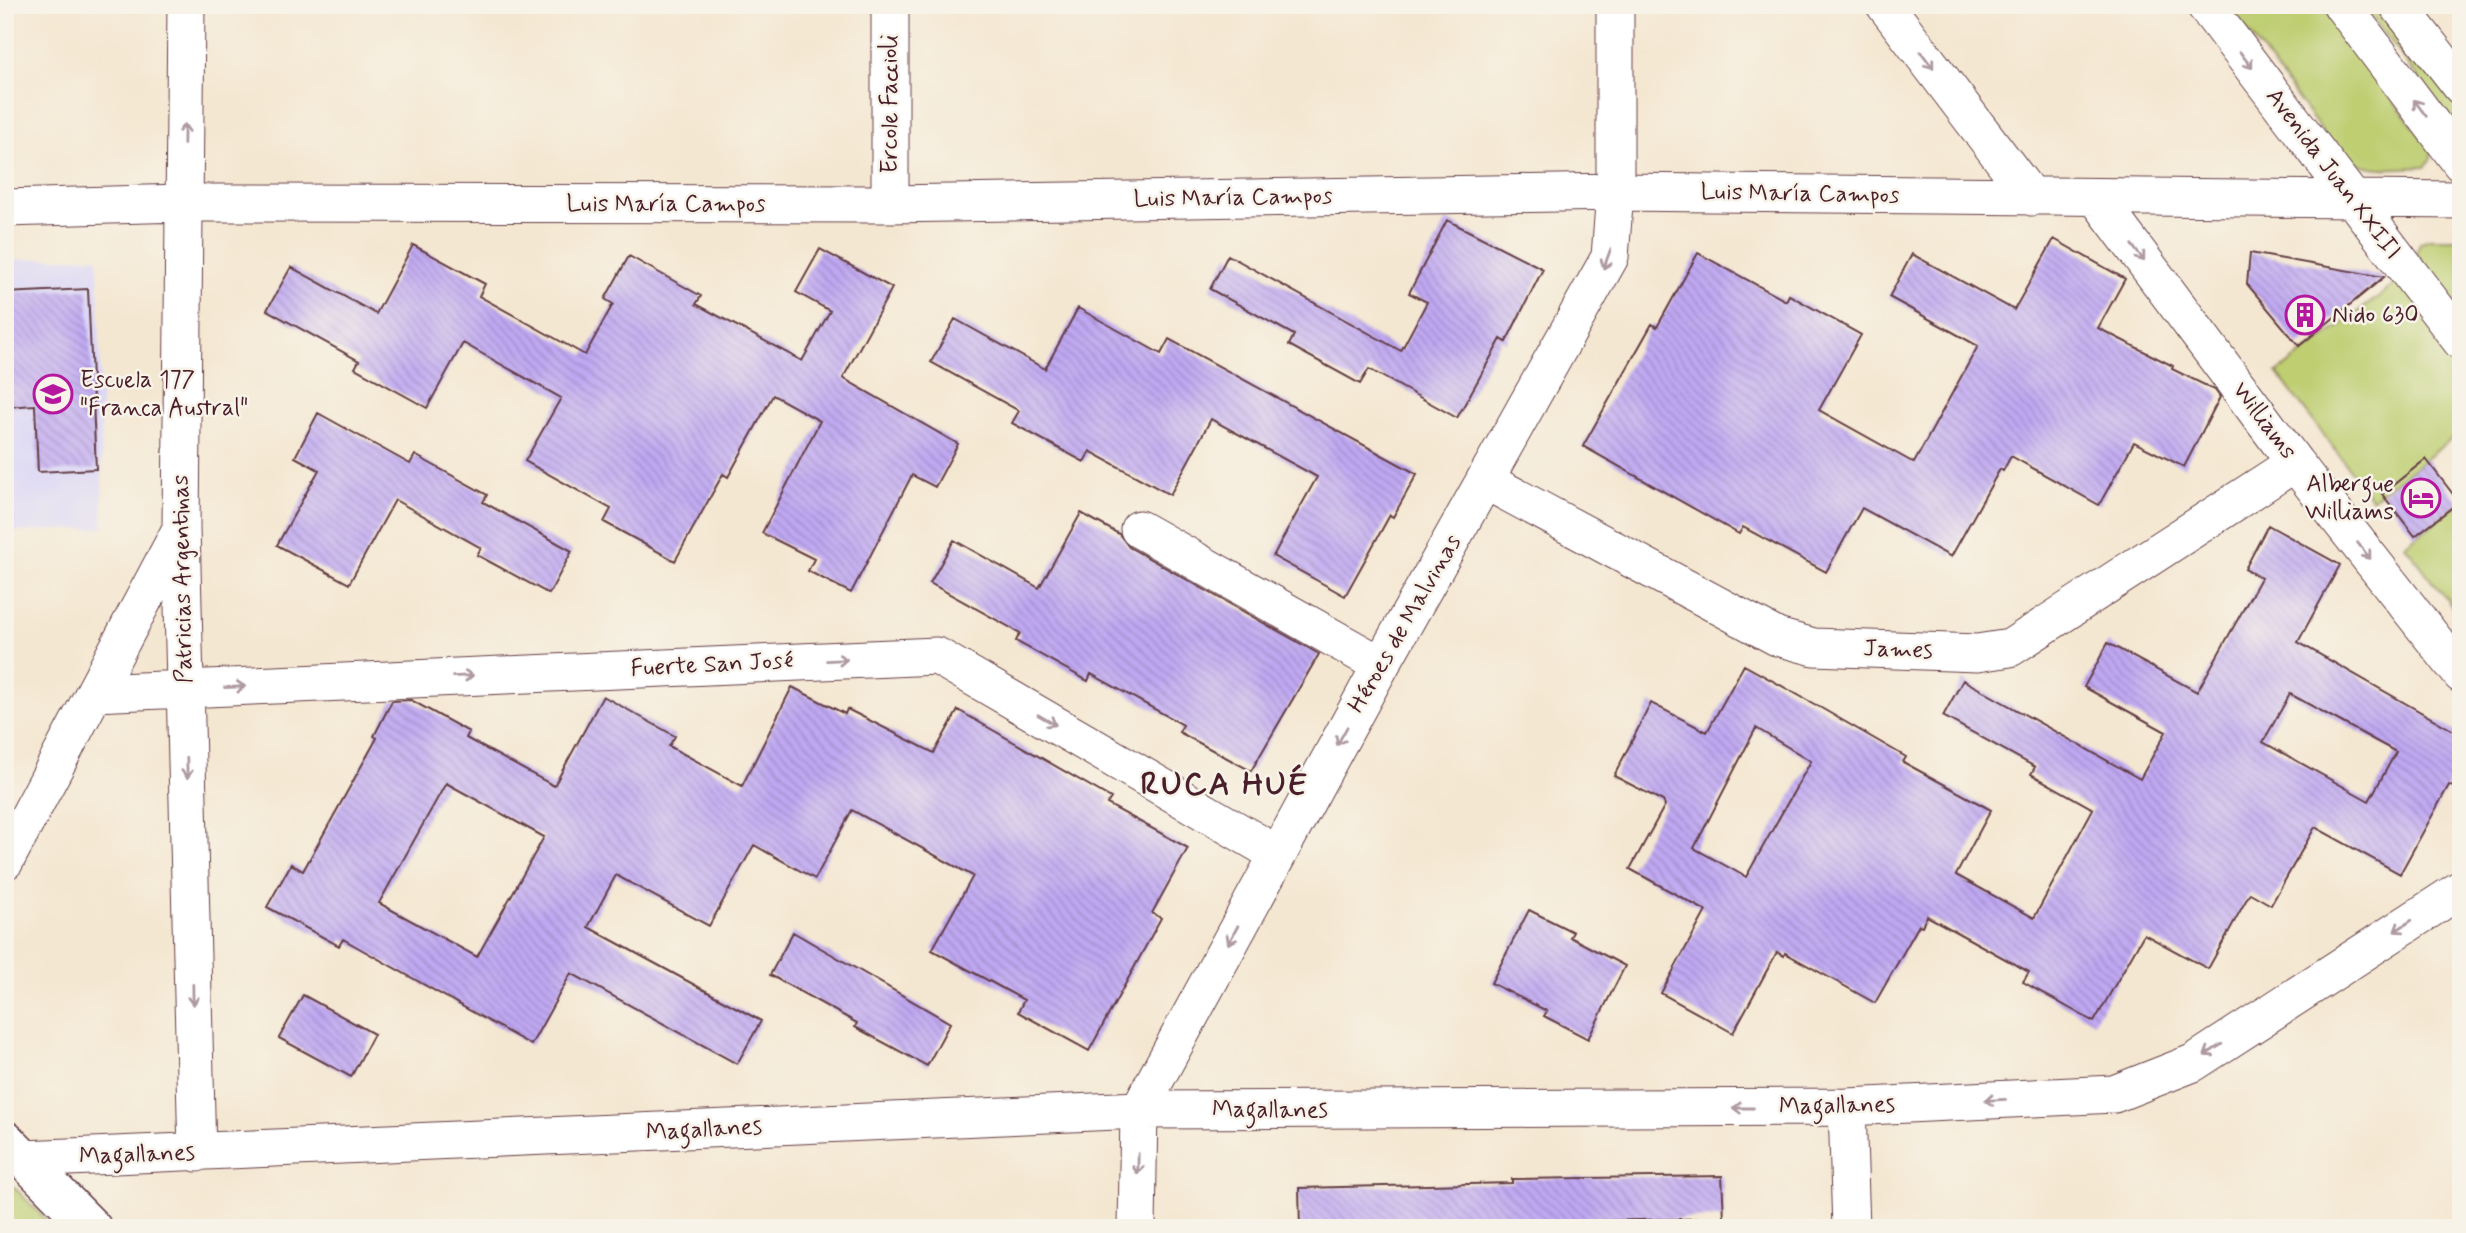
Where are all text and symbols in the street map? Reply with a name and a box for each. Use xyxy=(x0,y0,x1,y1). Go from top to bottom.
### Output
street label: Ercole Faccioli xyxy=(875,34,906,174)
one-way arrow xyxy=(1919,50,1934,68)
one-way arrow xyxy=(2239,50,2254,68)
street label: Avenida Juan XXIII xyxy=(2258,82,2408,266)
one-way arrow xyxy=(2412,100,2427,118)
one-way arrow xyxy=(177,123,190,146)
street label: Luis María Campos xyxy=(1700,177,1900,211)
street label: Luis María Campos xyxy=(1133,181,1333,215)
street label: Luis María Campos xyxy=(567,189,766,220)
one-way arrow xyxy=(2130,243,2145,262)
one-way arrow xyxy=(1600,247,1612,269)
building icon: Nido 630 xyxy=(2284,294,2326,336)
place label: Nido 630 xyxy=(2332,300,2419,331)
place label: Escuela 177 "Franca Austral" xyxy=(80,365,248,424)
school or university icon: Escuela 177 "Franca Austral" xyxy=(32,373,74,415)
street label: Williams xyxy=(2225,376,2303,466)
place label: Albergue Williams xyxy=(2305,469,2394,528)
street label: Patricias Argentinas xyxy=(166,474,200,684)
hotel icon: Albergue Williams xyxy=(2400,477,2442,519)
street label: Héroes de Malvinas xyxy=(1341,529,1469,719)
one-way arrow xyxy=(2357,542,2372,560)
street label: James xyxy=(1863,633,1933,667)
street label: Fuerte San José xyxy=(630,645,794,685)
one-way arrow xyxy=(825,653,848,666)
one-way arrow xyxy=(451,670,474,683)
one-way arrow xyxy=(224,680,247,693)
one-way arrow xyxy=(1036,713,1056,727)
one-way arrow xyxy=(1335,725,1349,745)
one-way arrow xyxy=(181,756,194,779)
district label: RUCA HUÉ xyxy=(1141,763,1309,806)
one-way arrow xyxy=(2394,920,2414,934)
one-way arrow xyxy=(1226,925,1240,945)
one-way arrow xyxy=(186,983,200,1006)
one-way arrow xyxy=(2203,1044,2223,1058)
street label: Magallanes xyxy=(1779,1089,1895,1126)
one-way arrow xyxy=(1984,1094,2007,1107)
street label: Magallanes xyxy=(1212,1095,1328,1129)
one-way arrow xyxy=(1732,1101,1755,1115)
street label: Magallanes xyxy=(645,1111,763,1152)
street label: Magallanes xyxy=(78,1137,196,1176)
one-way arrow xyxy=(1131,1152,1145,1175)

